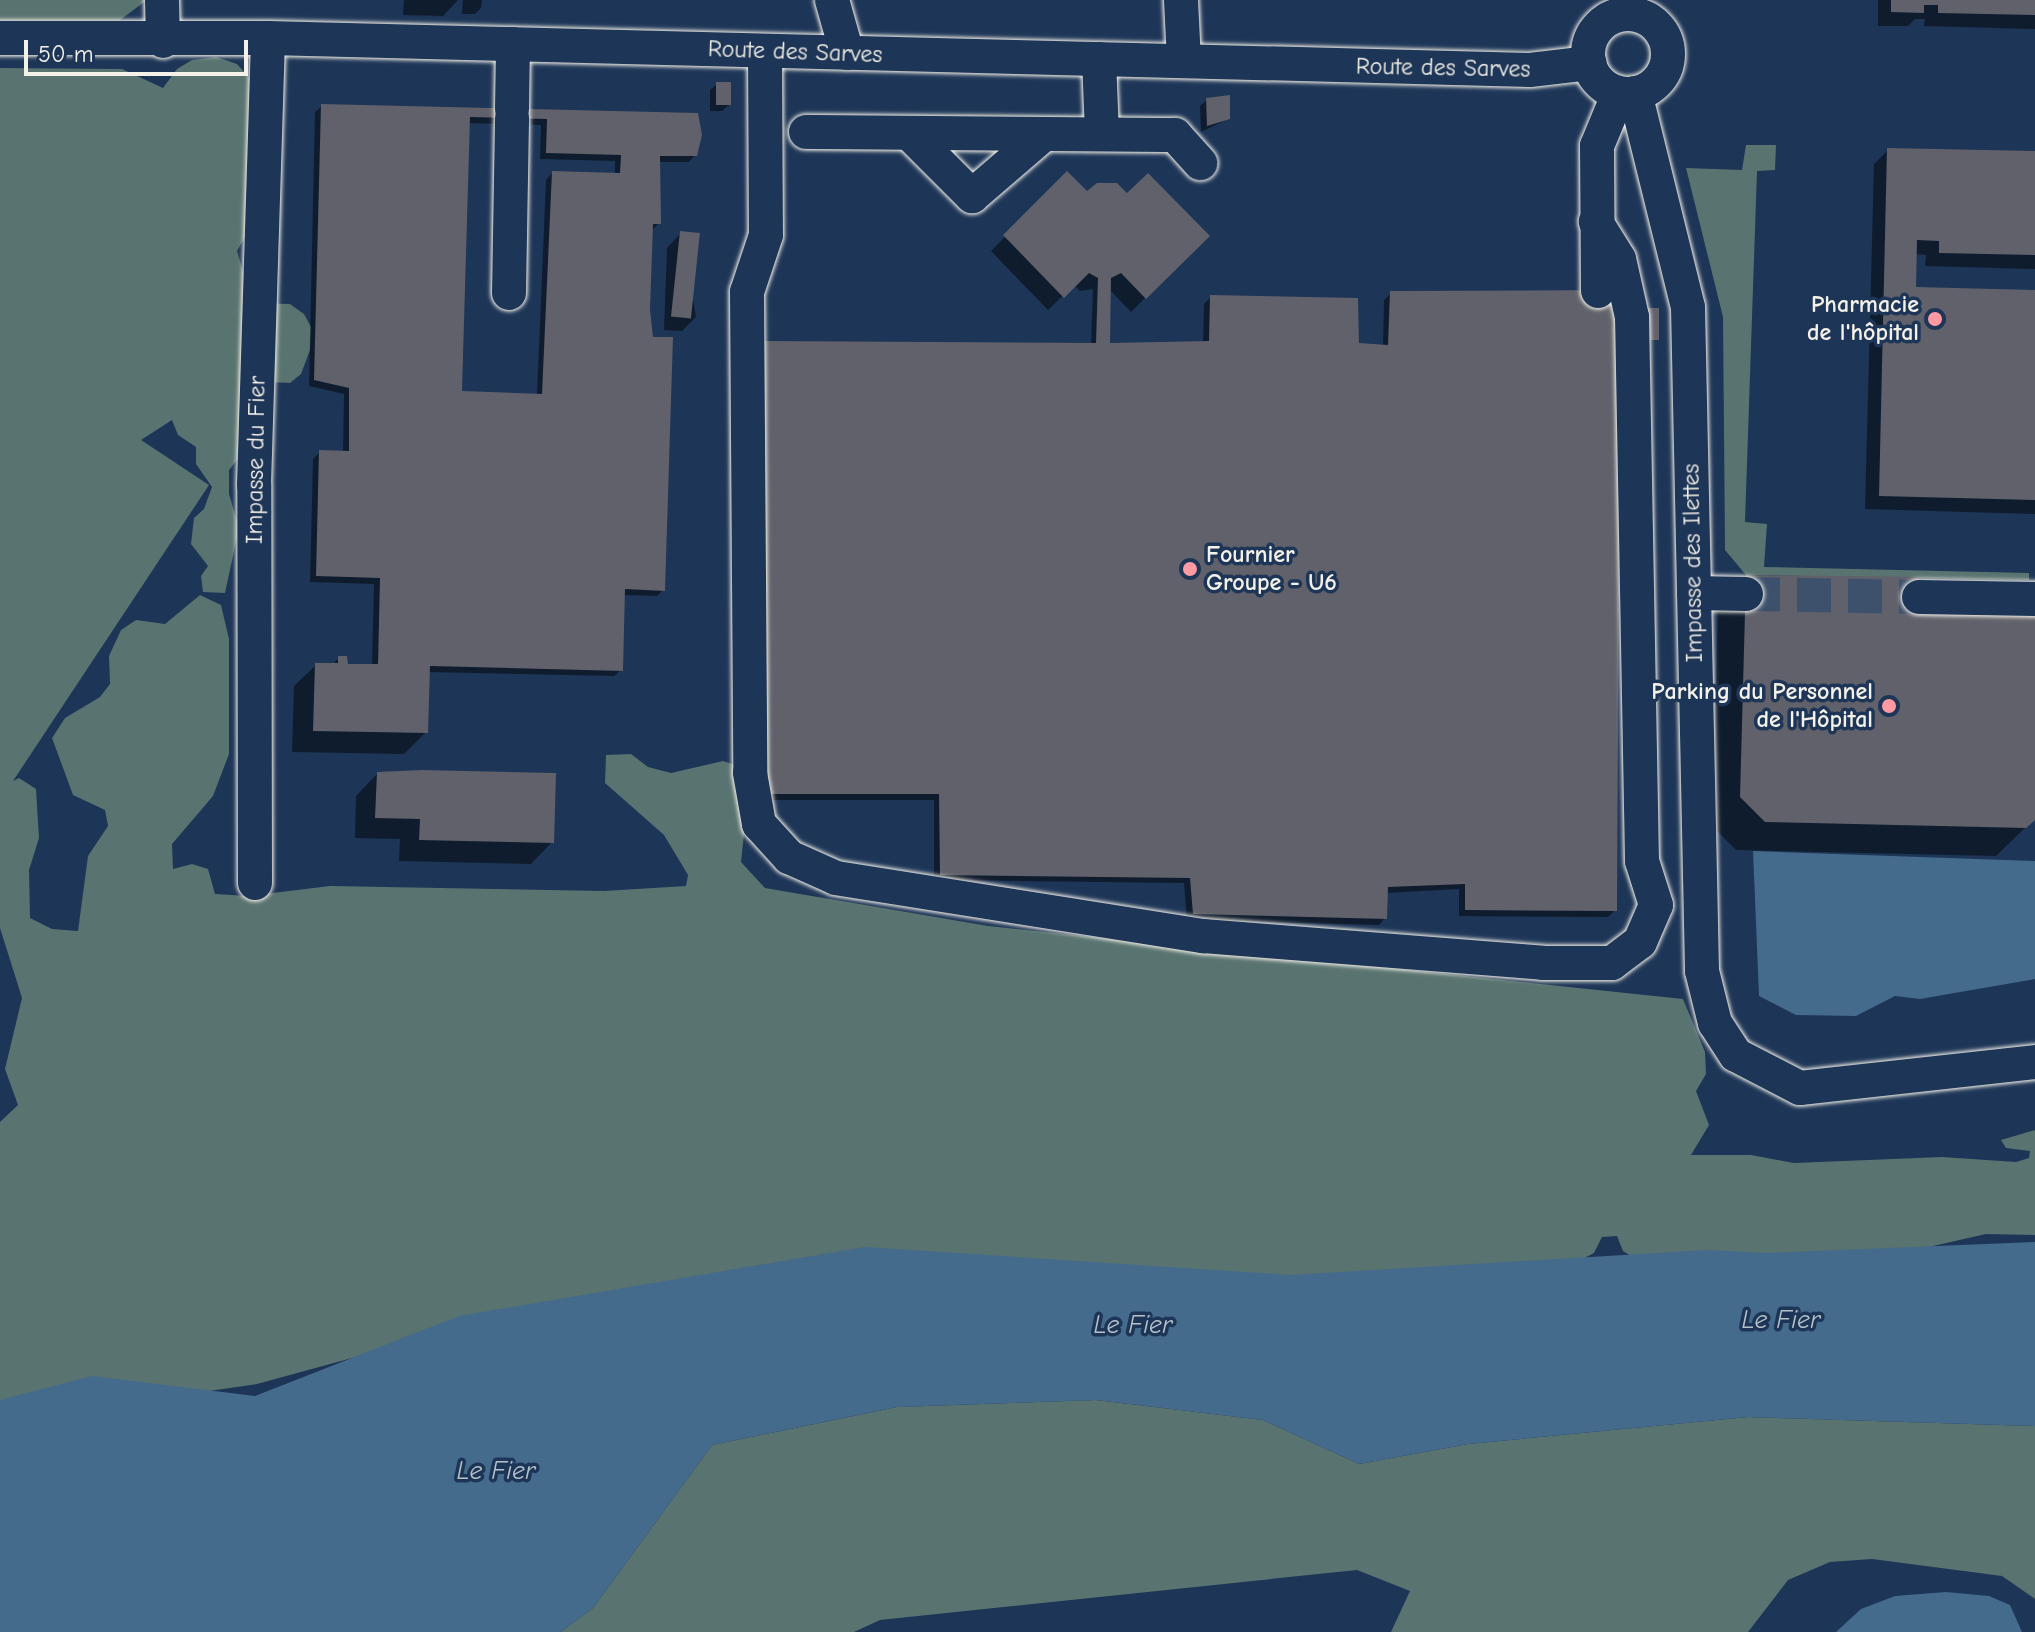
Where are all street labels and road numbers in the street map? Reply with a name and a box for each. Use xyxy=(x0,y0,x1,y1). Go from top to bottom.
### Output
street label: Route des Sarves xyxy=(707,35,883,69)
street label: Route des Sarves xyxy=(1355,52,1531,84)
street label: Impasse du Fier xyxy=(240,376,272,544)
street label: Impasse des Ilettes xyxy=(1677,463,1709,663)

